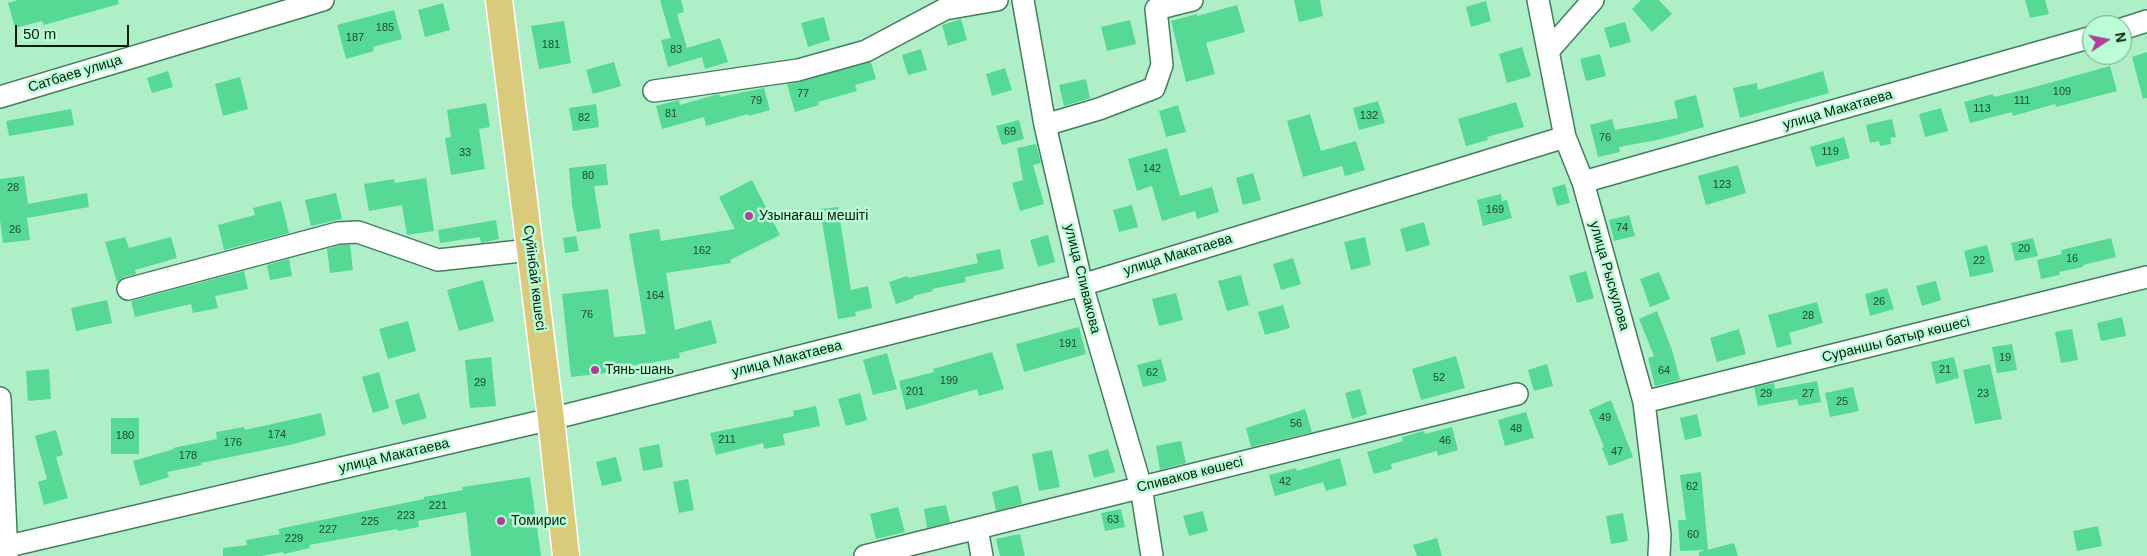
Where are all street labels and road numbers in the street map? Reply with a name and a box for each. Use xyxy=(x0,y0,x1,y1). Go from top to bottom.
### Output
street label: Сатбаев улица xyxy=(26,52,124,96)
street label: улица Макатаева xyxy=(1781,86,1895,134)
street label: улица Рыскулова xyxy=(1585,219,1633,333)
street label: улица Спивакова xyxy=(1060,223,1104,335)
street label: Сүйінбай көшесі xyxy=(519,224,549,332)
street label: улица Макатаева xyxy=(1122,230,1234,280)
street label: Сураншы батыр көшесі xyxy=(1820,313,1972,367)
street label: улица Макатаева xyxy=(730,337,844,381)
street label: улица Макатаева xyxy=(337,435,451,477)
street label: Спиваков көшесі xyxy=(1135,454,1245,496)

